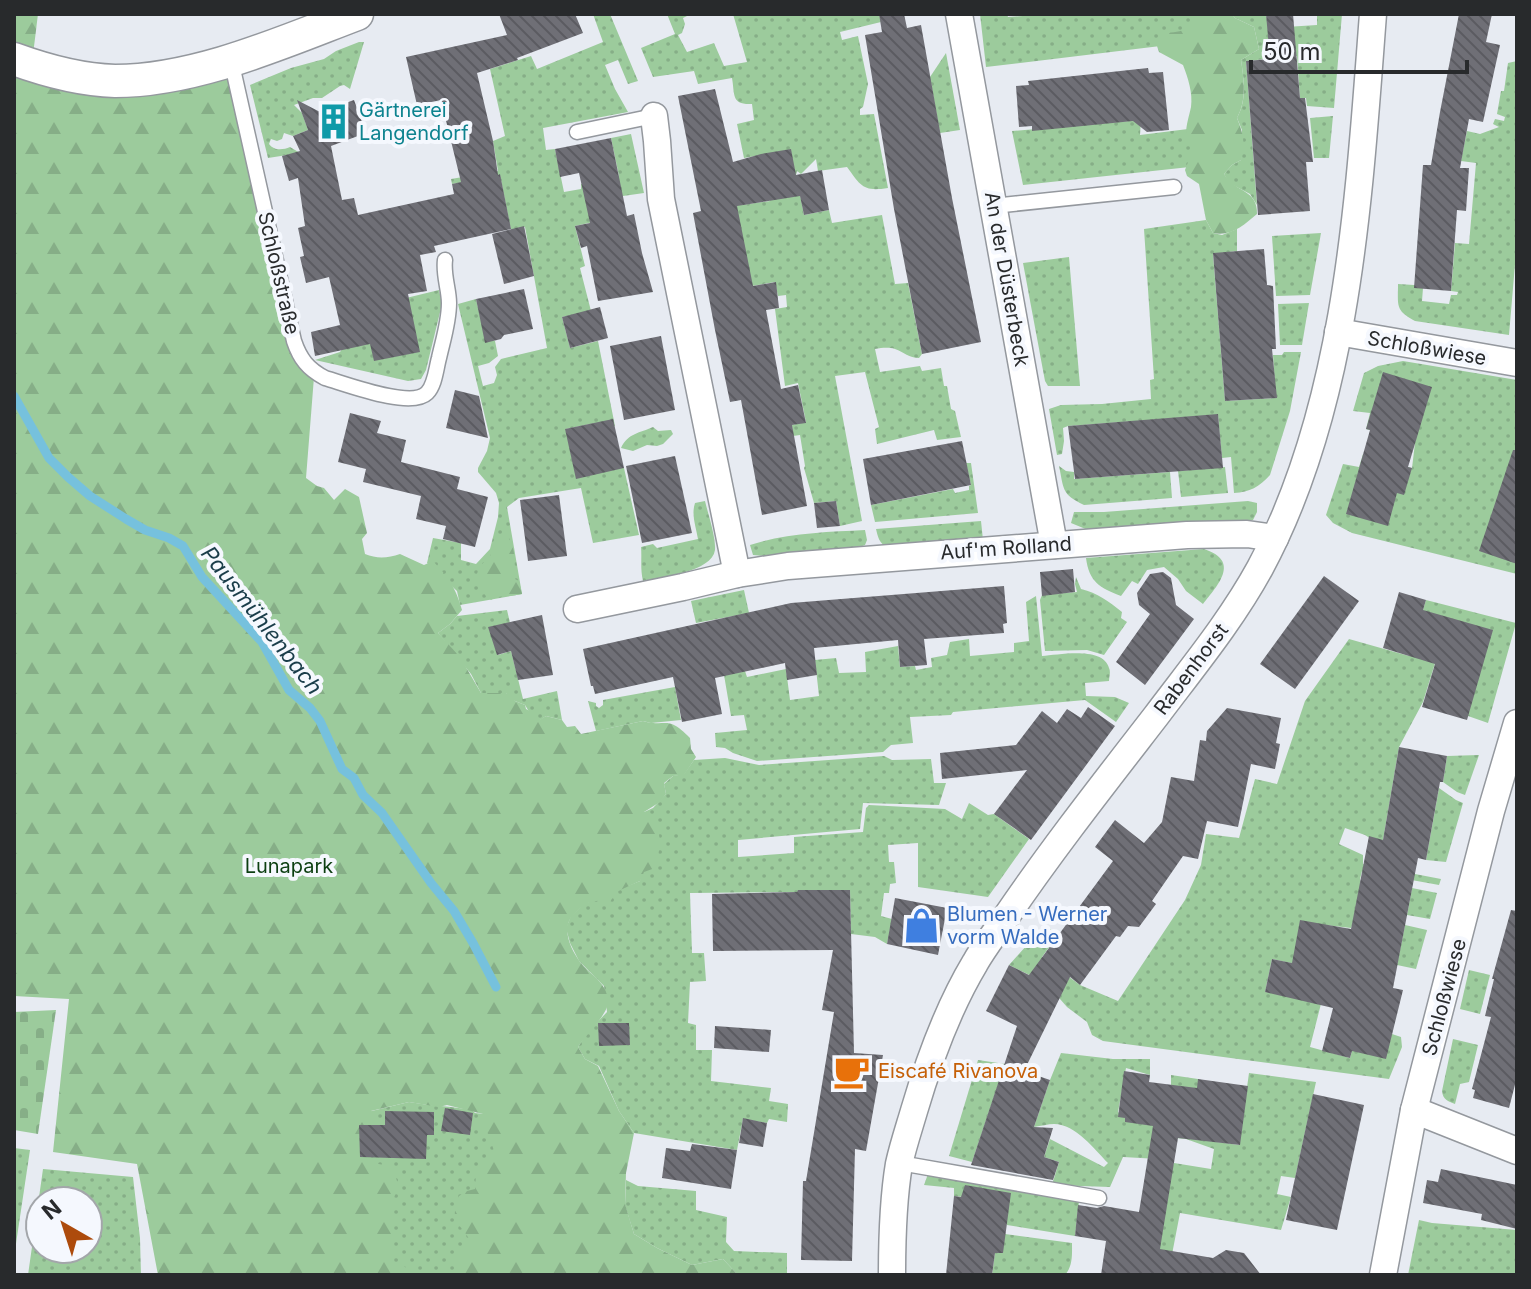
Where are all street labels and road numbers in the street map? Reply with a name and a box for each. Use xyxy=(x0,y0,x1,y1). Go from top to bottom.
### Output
street label: An der Düsterbeck xyxy=(980,190,1034,368)
street label: Schloßstraße xyxy=(253,209,305,337)
street label: Schloßwiese xyxy=(1366,326,1488,370)
street label: Auf'm Rolland xyxy=(939,531,1073,565)
street label: Rabenhorst xyxy=(1149,618,1233,719)
street label: Schloßwiese xyxy=(1417,936,1471,1058)

